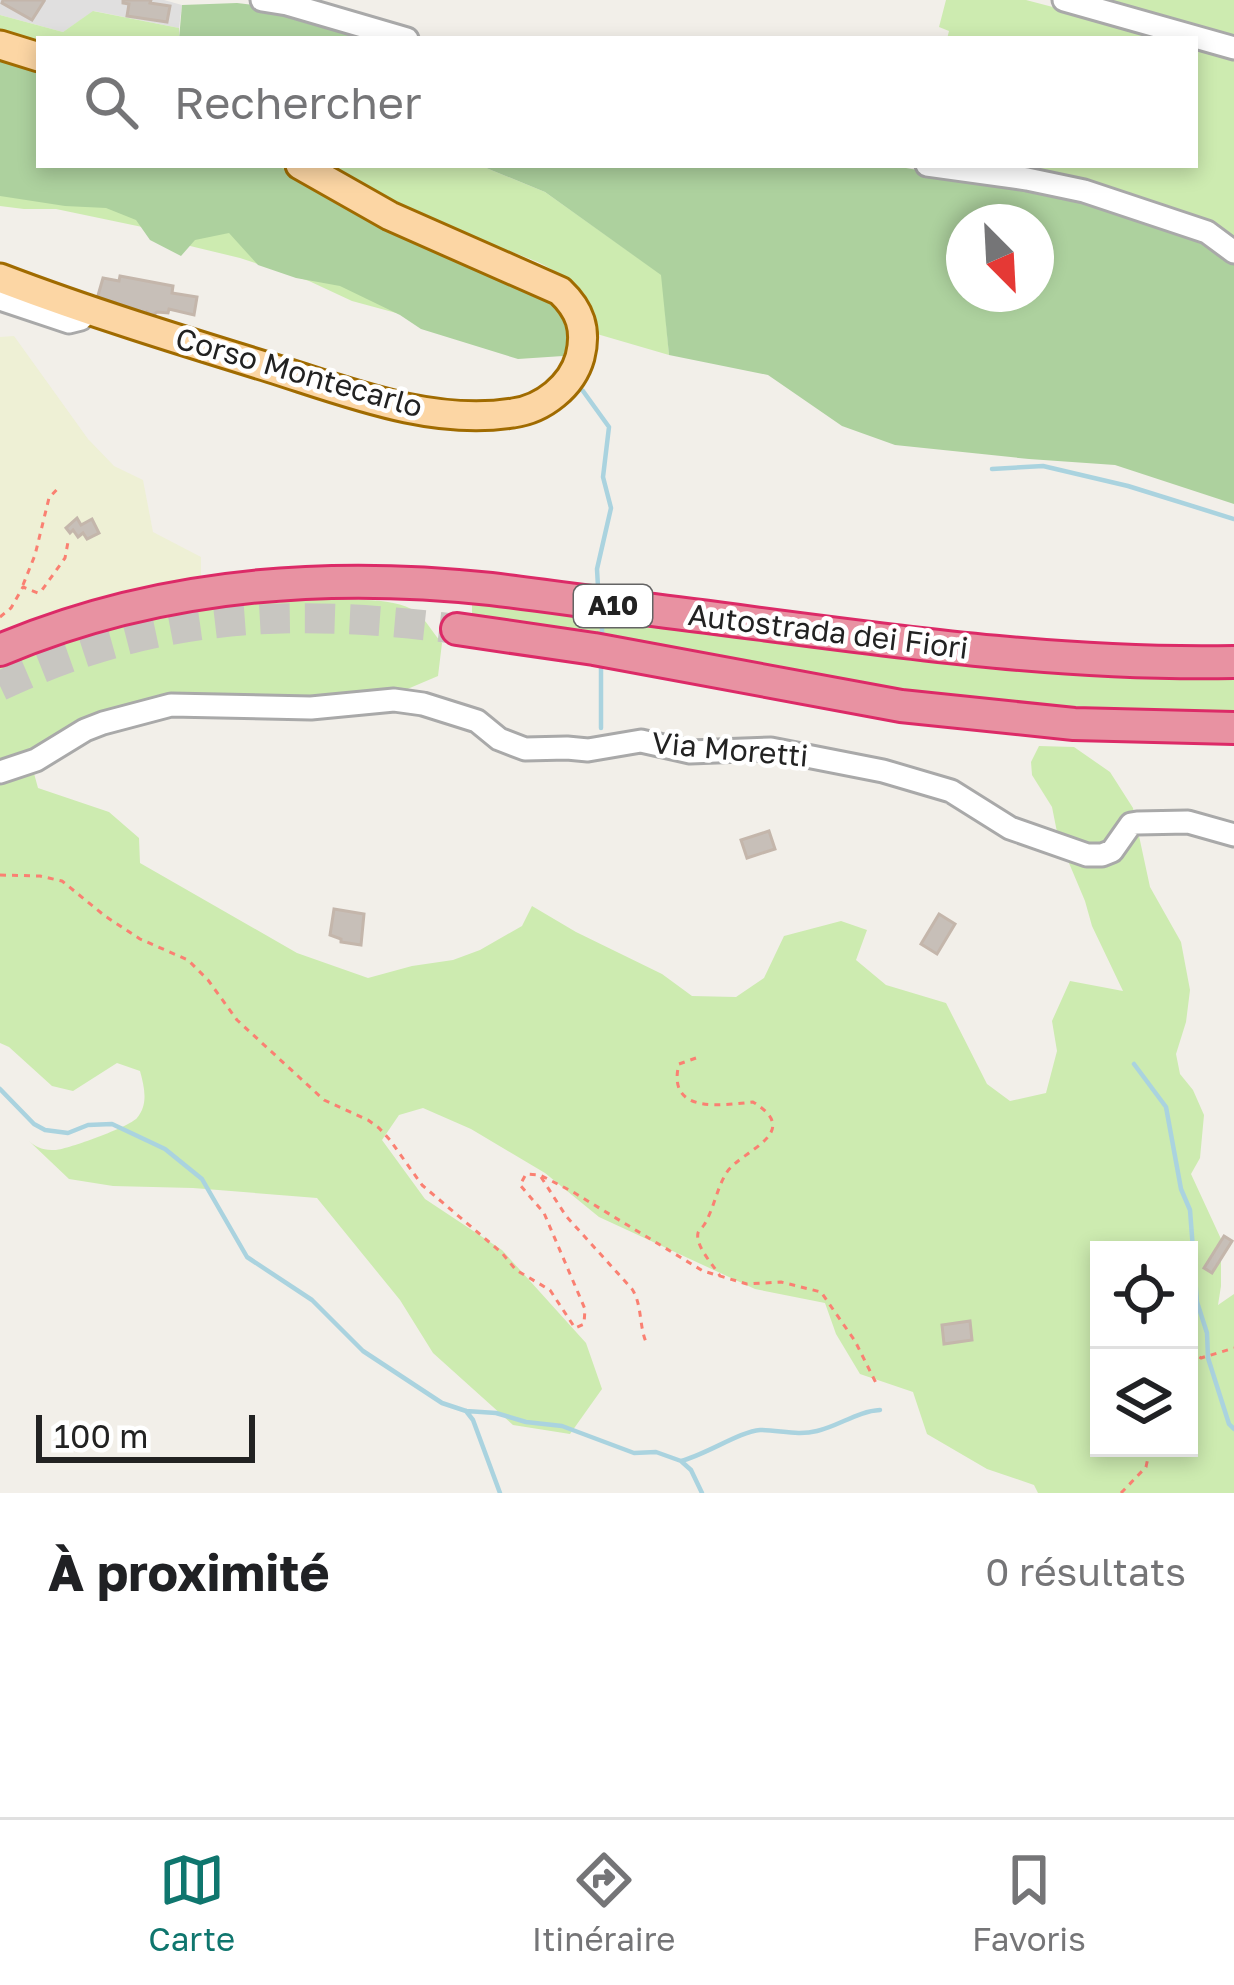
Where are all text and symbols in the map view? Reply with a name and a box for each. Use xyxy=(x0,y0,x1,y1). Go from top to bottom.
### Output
search box xyxy=(36,36,1198,168)
icon: search xyxy=(78,69,144,135)
text: Rechercher xyxy=(174,75,422,129)
north arrow xyxy=(946,204,1054,312)
street label: Corso Montecarlo xyxy=(172,320,427,425)
road number: A10 xyxy=(574,585,652,627)
street label: Autostrada dei Fiori xyxy=(686,596,970,666)
street label: Via Moretti xyxy=(650,724,810,774)
map controls xyxy=(1090,1241,1198,1457)
button: locate xyxy=(1090,1241,1198,1349)
button: layers xyxy=(1090,1349,1198,1457)
scale bar xyxy=(36,1409,255,1462)
text: 100 m xyxy=(54,1416,148,1455)
text: À proximité xyxy=(48,1541,330,1602)
text: 0 résultats xyxy=(985,1548,1186,1595)
tab: Carte xyxy=(148,1847,235,1958)
tab: Itinéraire xyxy=(532,1847,675,1958)
tab: Favoris xyxy=(972,1847,1086,1958)

